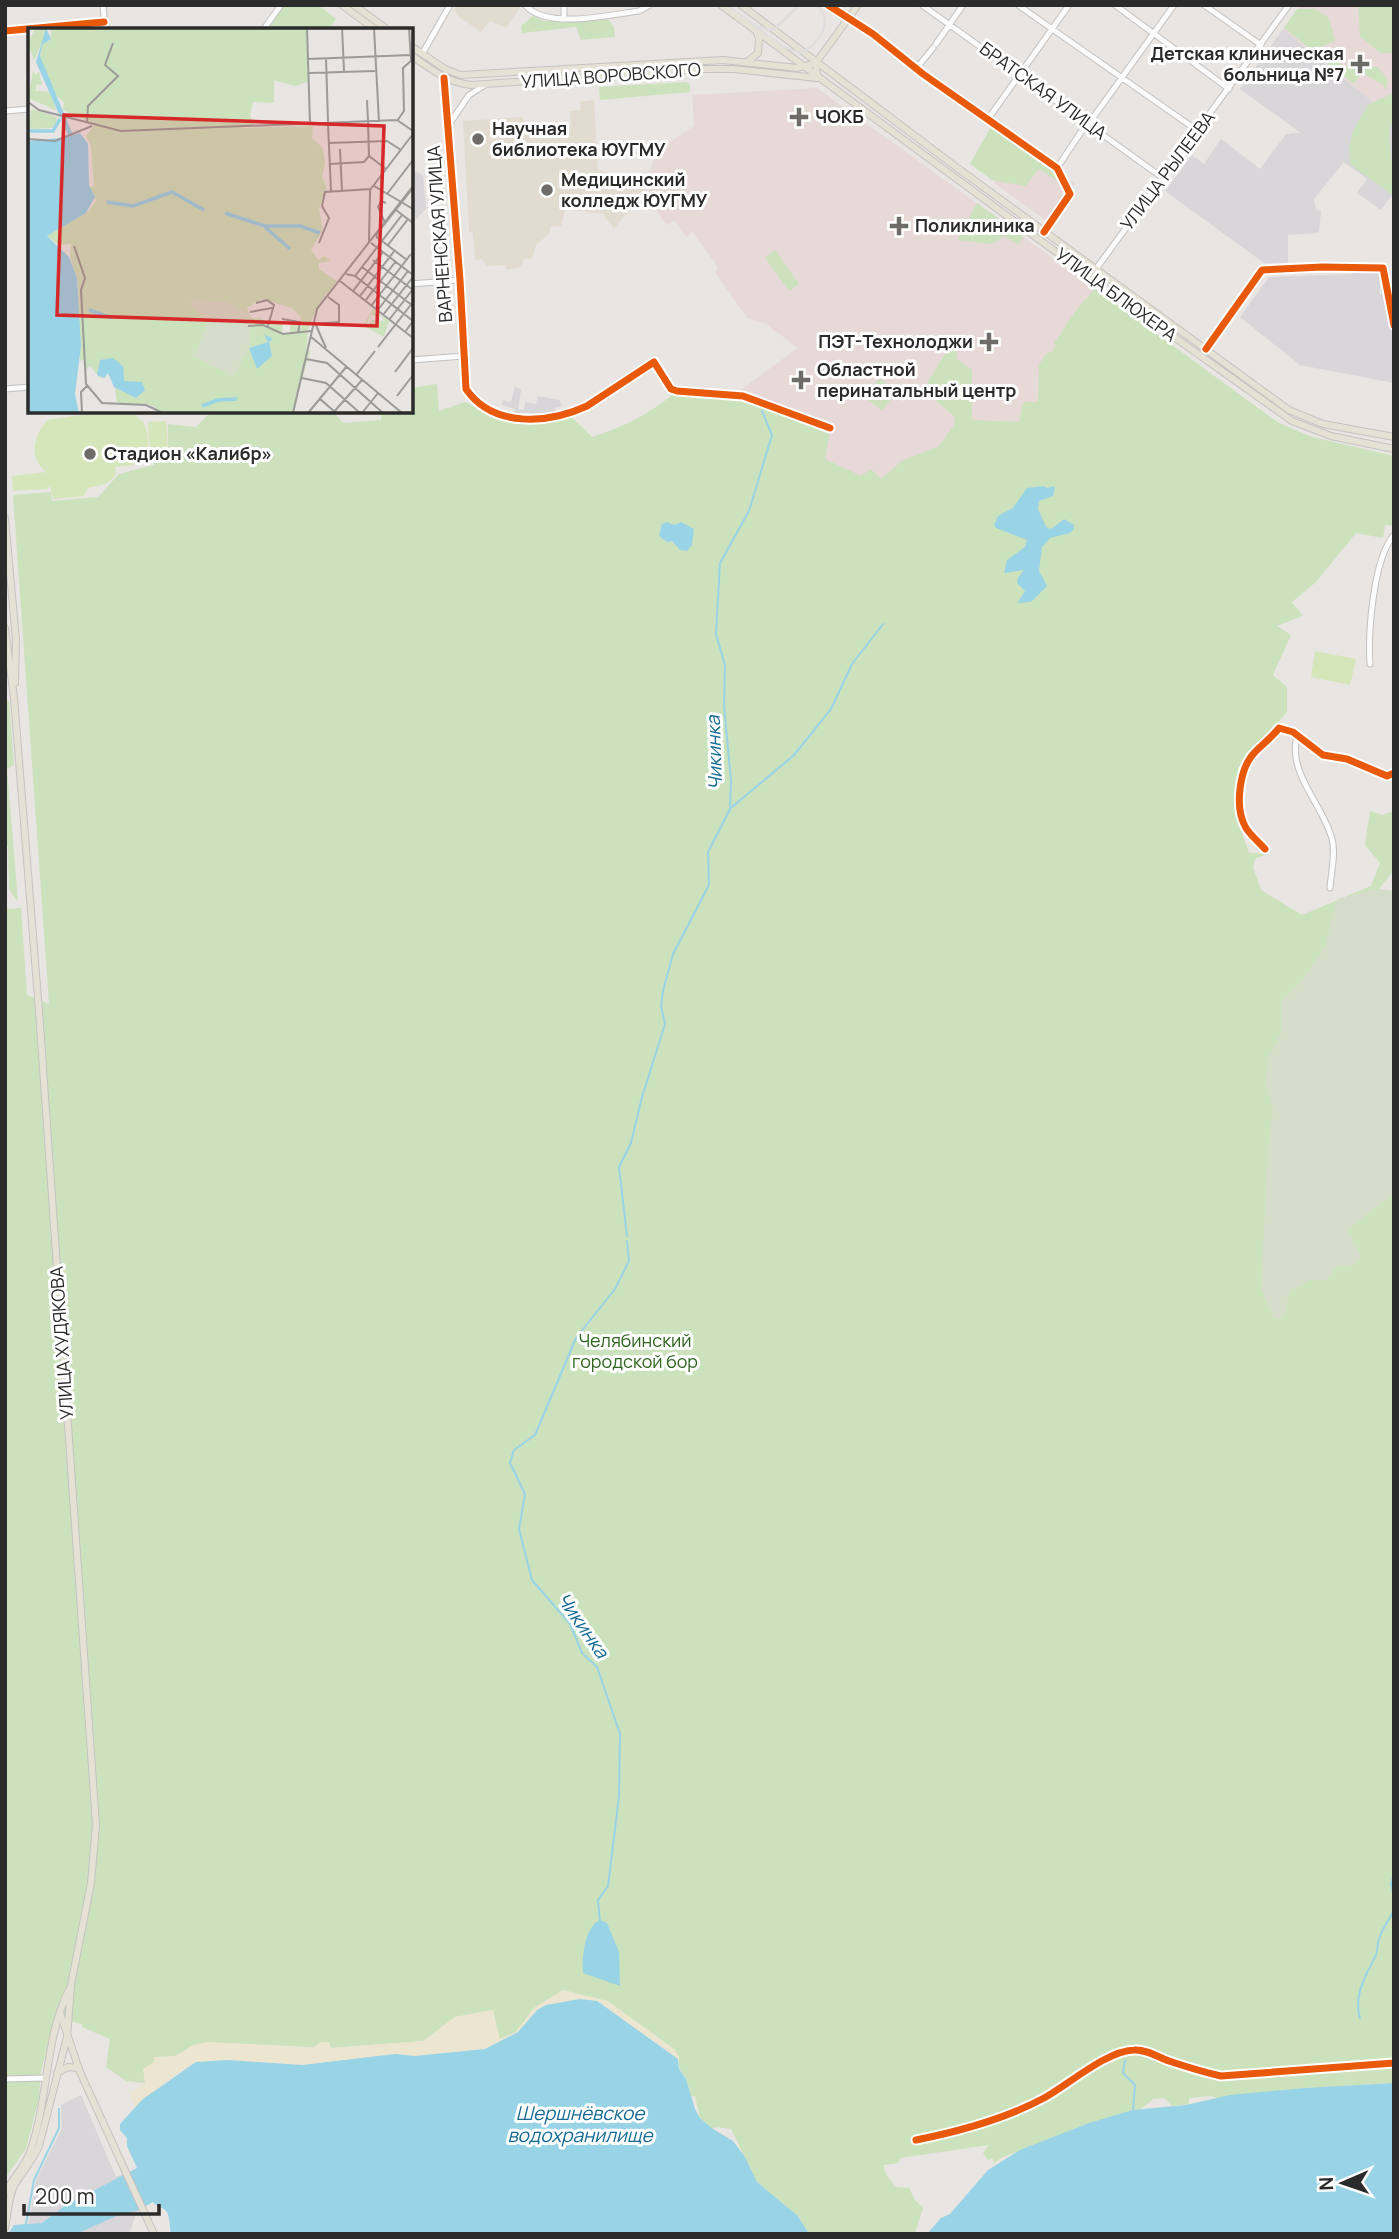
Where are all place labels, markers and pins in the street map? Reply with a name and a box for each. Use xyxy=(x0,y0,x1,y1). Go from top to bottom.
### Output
place label: Детская клиническая больница №7 xyxy=(1150,41,1344,86)
marker: Детская клиническая больница №7 xyxy=(1350,54,1370,74)
place label: ЧОКБ xyxy=(815,104,864,128)
marker: ЧОКБ xyxy=(789,107,809,127)
place label: Научная библиотека ЮУГМУ xyxy=(492,116,666,161)
marker: Научная библиотека ЮУГМУ xyxy=(470,131,486,147)
place label: Медицинский колледж ЮУГМУ xyxy=(561,167,708,212)
marker: Медицинский колледж ЮУГМУ xyxy=(539,182,555,198)
place label: Поликлиника xyxy=(915,213,1035,237)
marker: Поликлиника xyxy=(889,216,909,236)
place label: ПЭТ-Технолоджи xyxy=(818,329,973,353)
marker: ПЭТ-Технолоджи xyxy=(979,332,999,352)
place label: Областной перинатальный центр xyxy=(817,357,1016,402)
marker: Областной перинатальный центр xyxy=(791,370,811,390)
place label: Стадион «Калибр» xyxy=(104,441,272,465)
marker: Стадион «Калибр» xyxy=(82,446,98,462)

